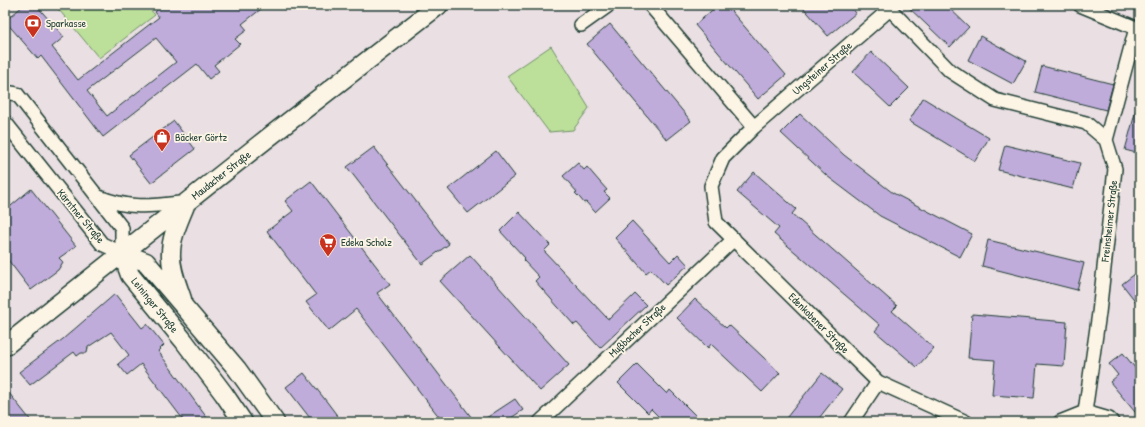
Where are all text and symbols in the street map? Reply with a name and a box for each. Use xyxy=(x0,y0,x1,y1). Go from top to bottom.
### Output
bank icon: Sparkasse xyxy=(23,13,43,38)
place label: Sparkasse xyxy=(46,16,87,30)
street label: Ungsteiner Straße xyxy=(789,38,855,98)
shop icon: Bäcker Görtz xyxy=(152,127,172,152)
place label: Bäcker Görtz xyxy=(175,130,228,144)
street label: Maudacher Straße xyxy=(189,147,254,203)
street label: Freinsheimer Straße xyxy=(1098,179,1120,264)
street label: Kärntner Straße xyxy=(54,186,108,247)
supermarket icon: Edeka Scholz xyxy=(318,232,338,257)
place label: Edeka Scholz xyxy=(341,235,392,249)
street label: Leininger Straße xyxy=(128,275,182,336)
street label: Edenkobener Straße xyxy=(786,290,853,357)
street label: Mußbacher Straße xyxy=(605,299,669,360)

